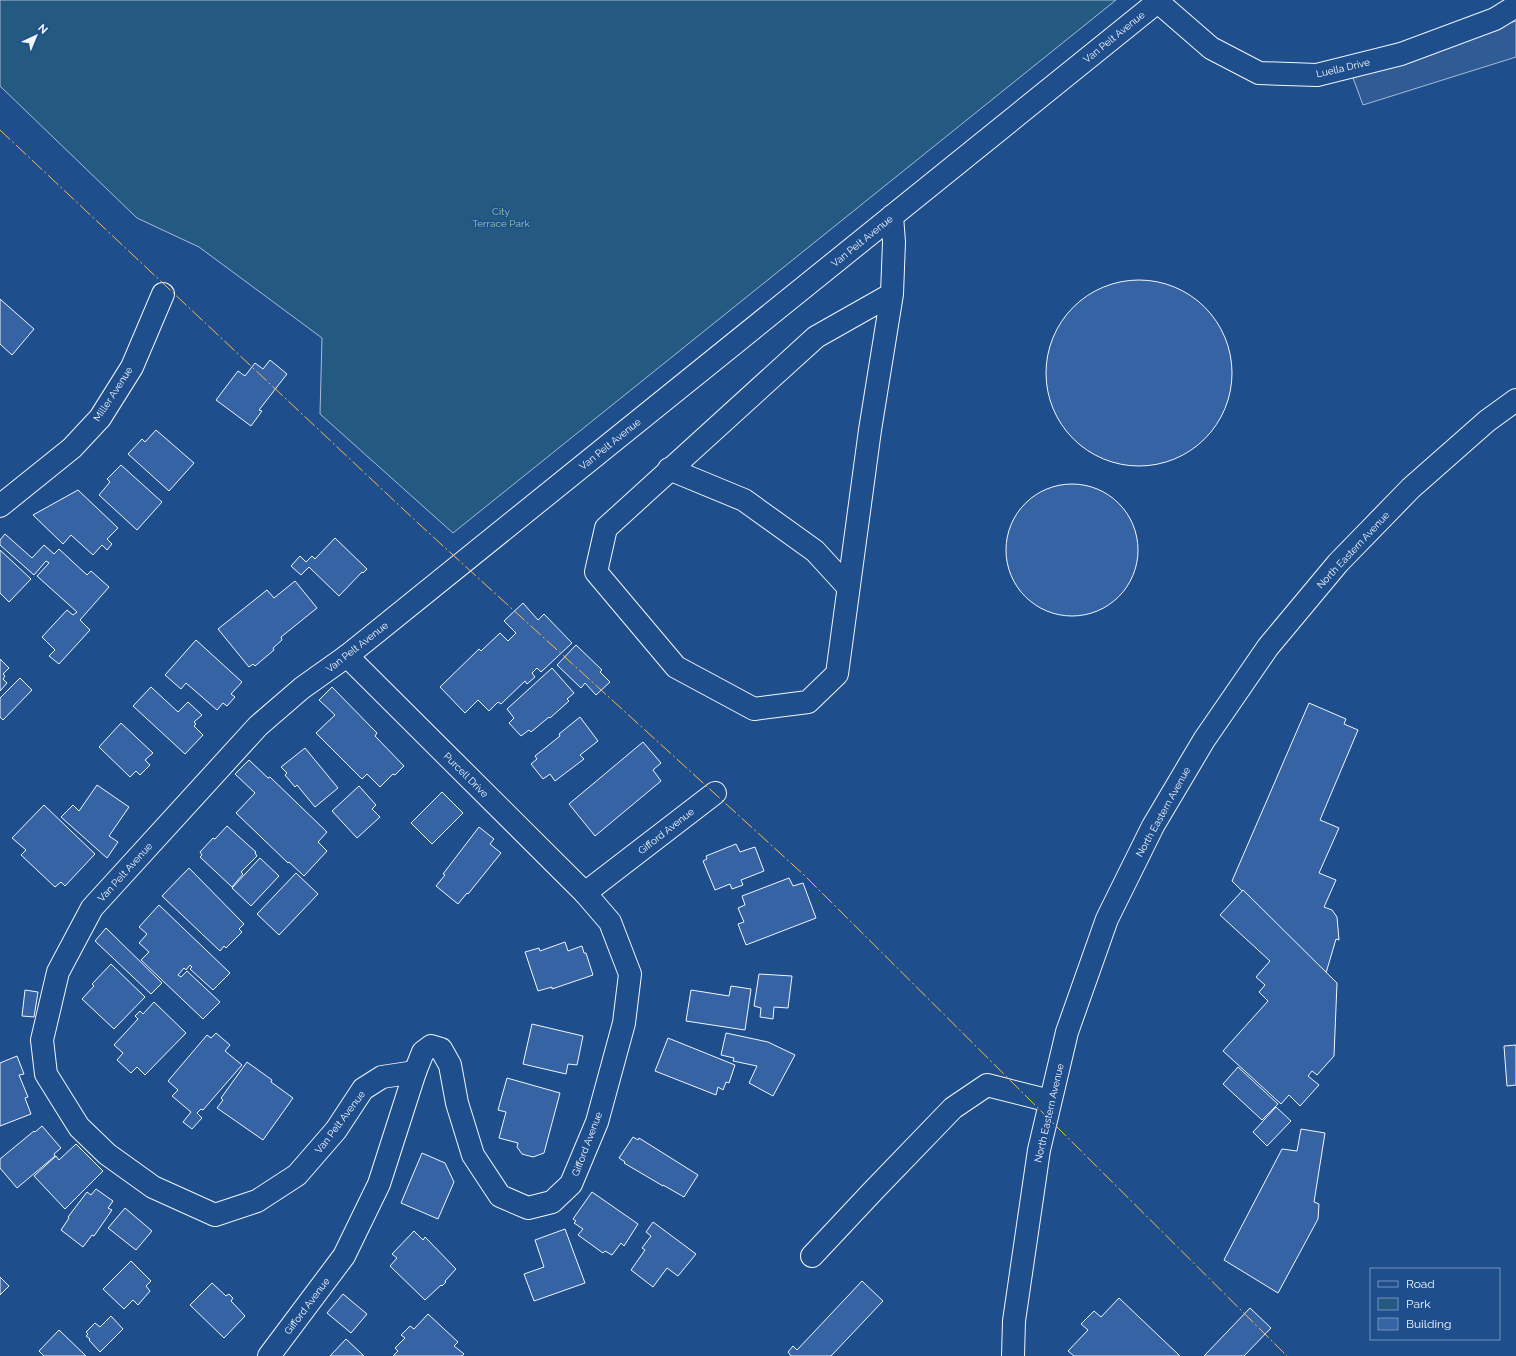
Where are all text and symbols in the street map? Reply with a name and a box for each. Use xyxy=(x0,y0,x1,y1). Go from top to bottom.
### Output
street label: Van Pelt Avenue xyxy=(1081,9,1147,65)
north arrow xyxy=(16,16,56,56)
text: N xyxy=(35,22,50,37)
street label: Luella Drive xyxy=(1315,56,1371,80)
park label: City Terrace Park xyxy=(472,206,530,229)
street label: Van Pelt Avenue xyxy=(829,213,895,269)
street label: Miller Avenue xyxy=(91,365,135,423)
street label: Van Pelt Avenue xyxy=(577,416,643,472)
street label: North Eastern Avenue xyxy=(1315,509,1392,591)
street label: Van Pelt Avenue xyxy=(324,619,390,675)
street label: Purcell Drive xyxy=(441,750,491,800)
street label: North Eastern Avenue xyxy=(1134,765,1192,859)
street label: Gifford Avenue xyxy=(636,806,696,856)
street label: Van Pelt Avenue xyxy=(96,840,154,904)
street label: North Eastern Avenue xyxy=(1032,1062,1066,1163)
street label: Van Pelt Avenue xyxy=(313,1088,367,1155)
street label: Gifford Avenue xyxy=(570,1110,604,1178)
legend xyxy=(1370,1268,1500,1340)
street label: Gifford Avenue xyxy=(282,1275,332,1336)
text: Road xyxy=(1406,1277,1435,1291)
text: Park xyxy=(1406,1297,1431,1311)
text: Building xyxy=(1406,1317,1452,1331)

